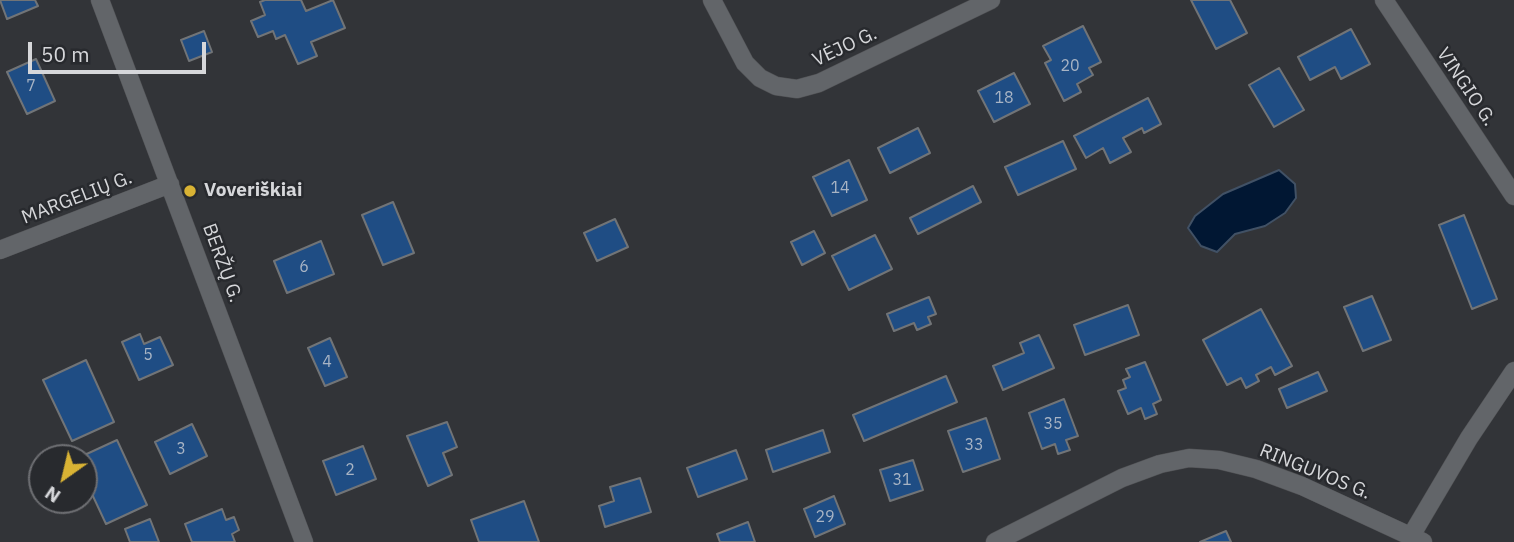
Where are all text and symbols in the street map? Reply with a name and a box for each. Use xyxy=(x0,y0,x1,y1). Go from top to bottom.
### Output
street label: VĖJO G. xyxy=(809,22,881,72)
scale bar xyxy=(32,28,210,72)
text: 50 m xyxy=(41,40,90,68)
street label: VINGIO G. xyxy=(1431,43,1501,131)
house number: 20 xyxy=(1060,56,1080,76)
house number: 7 xyxy=(26,76,36,96)
house number: 18 xyxy=(994,88,1014,108)
street label: MARGELIŲ G. xyxy=(18,166,136,230)
house number: 14 xyxy=(830,178,850,198)
place label: Voveriškiai xyxy=(204,180,302,202)
marker: Voveriškiai xyxy=(182,183,198,199)
street label: BERŽŲ G. xyxy=(197,220,247,306)
house number: 6 xyxy=(299,257,309,277)
house number: 5 xyxy=(143,345,153,365)
house number: 4 xyxy=(322,352,332,372)
house number: 35 xyxy=(1043,414,1063,434)
house number: 33 xyxy=(964,435,984,455)
house number: 3 xyxy=(176,439,186,459)
street label: RINGUVOS G. xyxy=(1256,439,1374,505)
north arrow xyxy=(28,444,98,514)
house number: 2 xyxy=(345,460,355,480)
house number: 31 xyxy=(892,470,912,490)
text: N xyxy=(40,481,65,509)
house number: 29 xyxy=(815,507,835,527)

